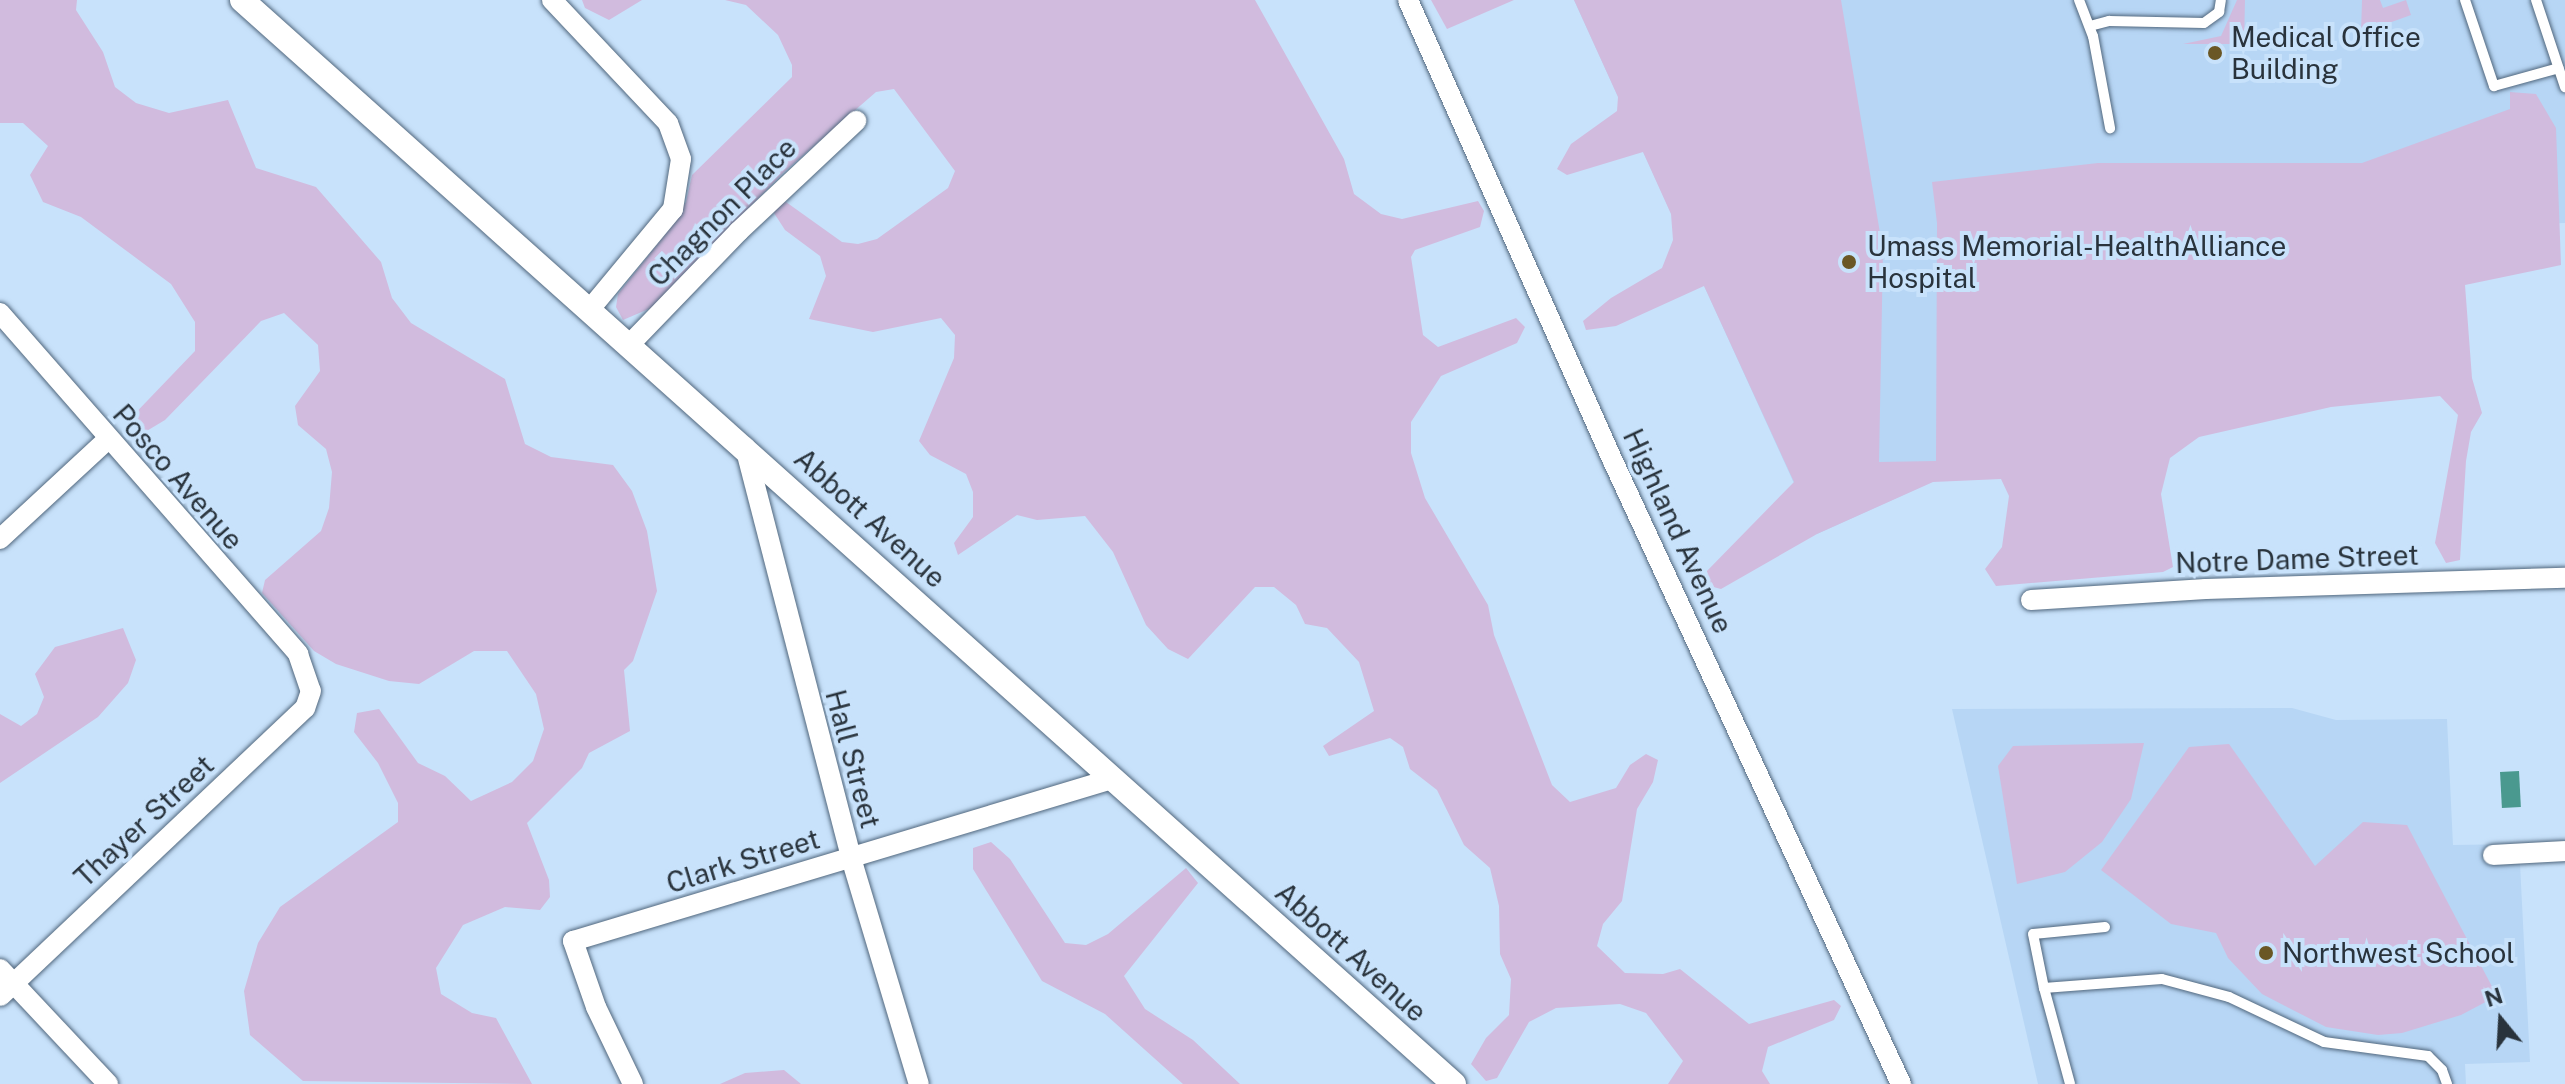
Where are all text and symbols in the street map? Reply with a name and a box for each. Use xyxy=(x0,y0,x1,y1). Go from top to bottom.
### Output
place label: Medical Office Building xyxy=(2231,20,2421,86)
marker: Medical Office Building xyxy=(2206,44,2224,62)
street label: Chagnon Place xyxy=(641,131,803,293)
place label: Umass Memorial-HealthAlliance Hospital xyxy=(1867,229,2286,295)
marker: Umass Memorial-HealthAlliance Hospital xyxy=(1838,251,1860,273)
street label: Posco Avenue xyxy=(106,398,250,556)
street label: Highland Avenue xyxy=(1616,423,1740,639)
street label: Abbott Avenue xyxy=(787,441,953,595)
street label: Notre Dame Street xyxy=(2175,538,2419,580)
street label: Hall Street xyxy=(818,686,888,832)
street label: Thayer Street xyxy=(68,748,220,894)
street label: Clark Street xyxy=(662,822,824,900)
street label: Abbott Avenue xyxy=(1268,875,1434,1029)
place label: Northwest School xyxy=(2282,936,2515,970)
marker: Northwest School xyxy=(2257,944,2275,962)
north arrow xyxy=(2461,980,2541,1060)
text: N xyxy=(2481,982,2506,1012)

